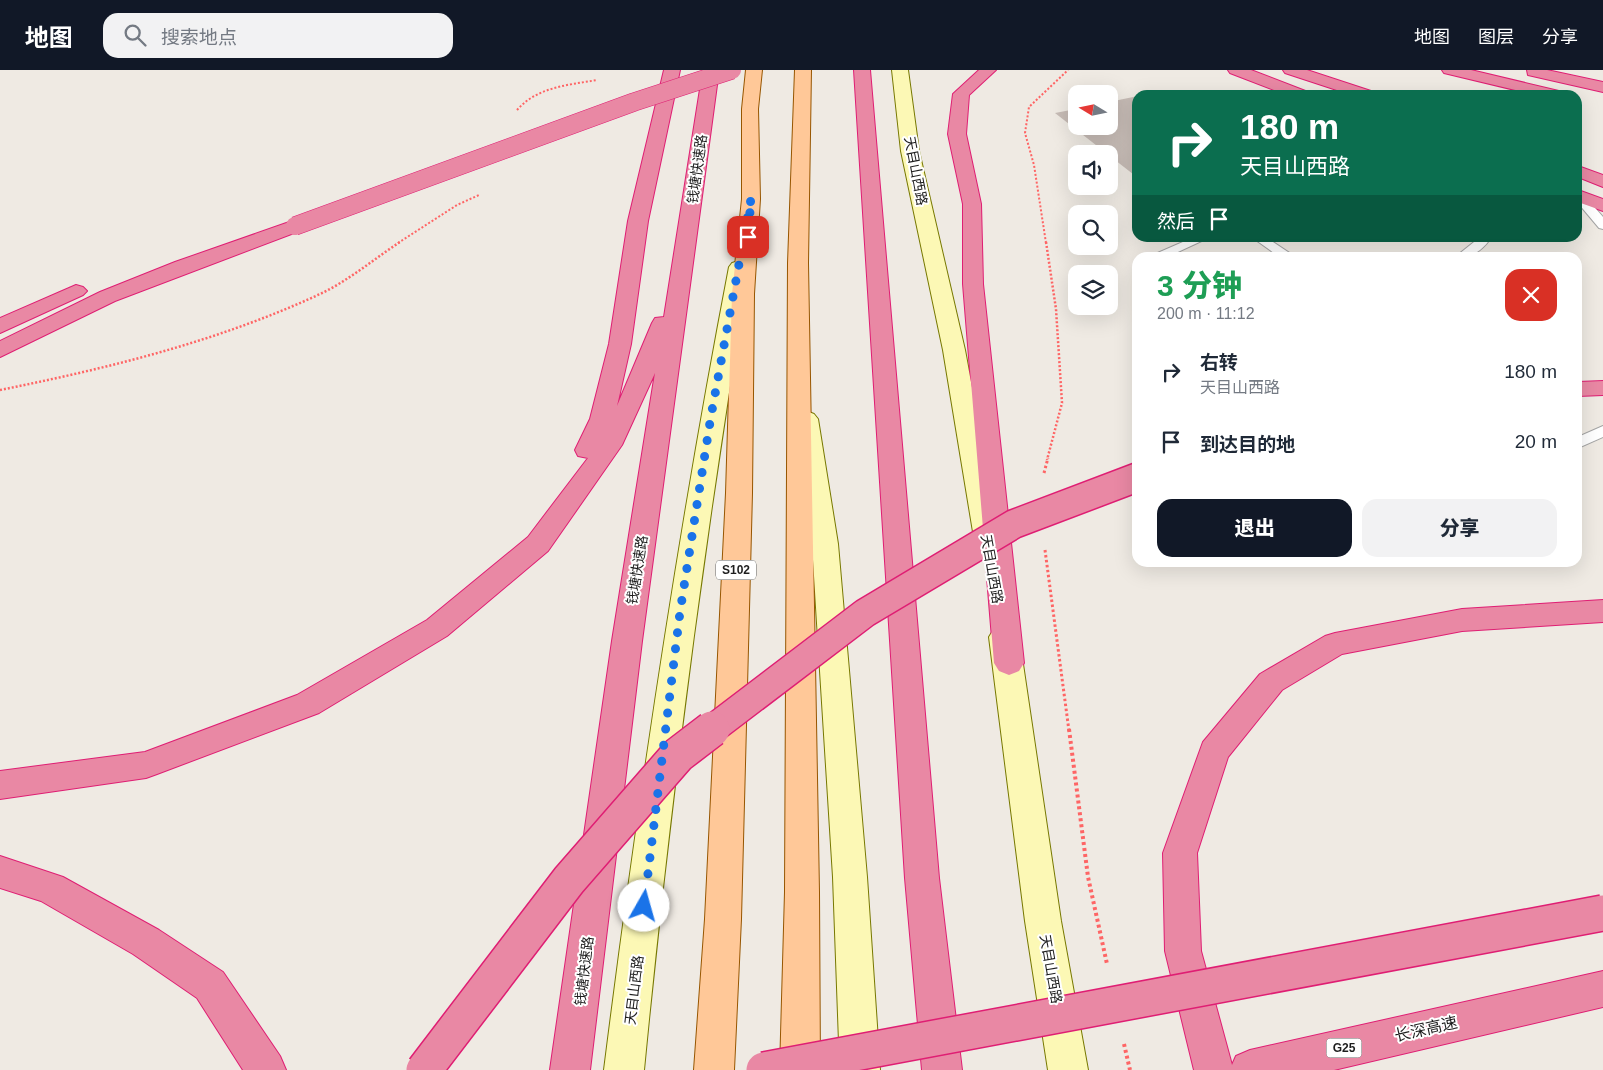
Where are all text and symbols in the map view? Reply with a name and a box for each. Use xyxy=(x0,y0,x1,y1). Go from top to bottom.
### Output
search box xyxy=(103,13,453,58)
icon: search xyxy=(121,21,149,49)
text: 地图 xyxy=(25,24,73,51)
text: 搜索地点 xyxy=(161,27,237,48)
text: 地图 xyxy=(1414,27,1450,47)
text: 图层 xyxy=(1478,27,1514,47)
text: 分享 xyxy=(1542,27,1578,47)
north arrow xyxy=(1068,85,1118,135)
map controls xyxy=(1068,85,1118,315)
text: 180 m xyxy=(1240,107,1339,146)
icon: right xyxy=(1157,110,1222,175)
street label: 钱塘快速路 xyxy=(684,133,710,205)
street label: 天目山西路 xyxy=(901,135,931,207)
button: sound xyxy=(1068,145,1118,195)
text: 天目山西路 xyxy=(1240,154,1350,179)
button: search xyxy=(1068,205,1118,255)
icon: arrive xyxy=(1205,205,1233,233)
text: 然后 xyxy=(1157,211,1195,232)
pin xyxy=(727,216,769,258)
icon: arrive xyxy=(734,223,762,251)
button: layers xyxy=(1068,265,1118,315)
text: 3 分钟 xyxy=(1157,269,1242,302)
button: close xyxy=(1505,269,1557,321)
text: 200 m · 11:12 xyxy=(1157,305,1255,322)
text: 右转 xyxy=(1200,352,1238,373)
icon: right xyxy=(1157,358,1185,386)
text: 180 m xyxy=(1504,361,1557,382)
text: 天目山西路 xyxy=(1200,379,1280,396)
icon: arrive xyxy=(1157,428,1185,456)
text: 20 m xyxy=(1515,431,1557,452)
text: 到达目的地 xyxy=(1200,434,1295,455)
button: 退出 xyxy=(1157,499,1352,557)
button: 分享 xyxy=(1362,499,1557,557)
street label: 天目山西路 xyxy=(978,533,1006,605)
street label: 钱塘快速路 xyxy=(624,534,650,606)
road number: S102 xyxy=(716,560,756,580)
position arrow xyxy=(617,879,669,931)
street label: 天目山西路 xyxy=(1037,933,1065,1005)
street label: 钱塘快速路 xyxy=(572,935,596,1007)
street label: 天目山西路 xyxy=(622,954,646,1026)
street label: 长深高速 xyxy=(1393,1014,1459,1044)
road number: G25 xyxy=(1326,1038,1362,1058)

